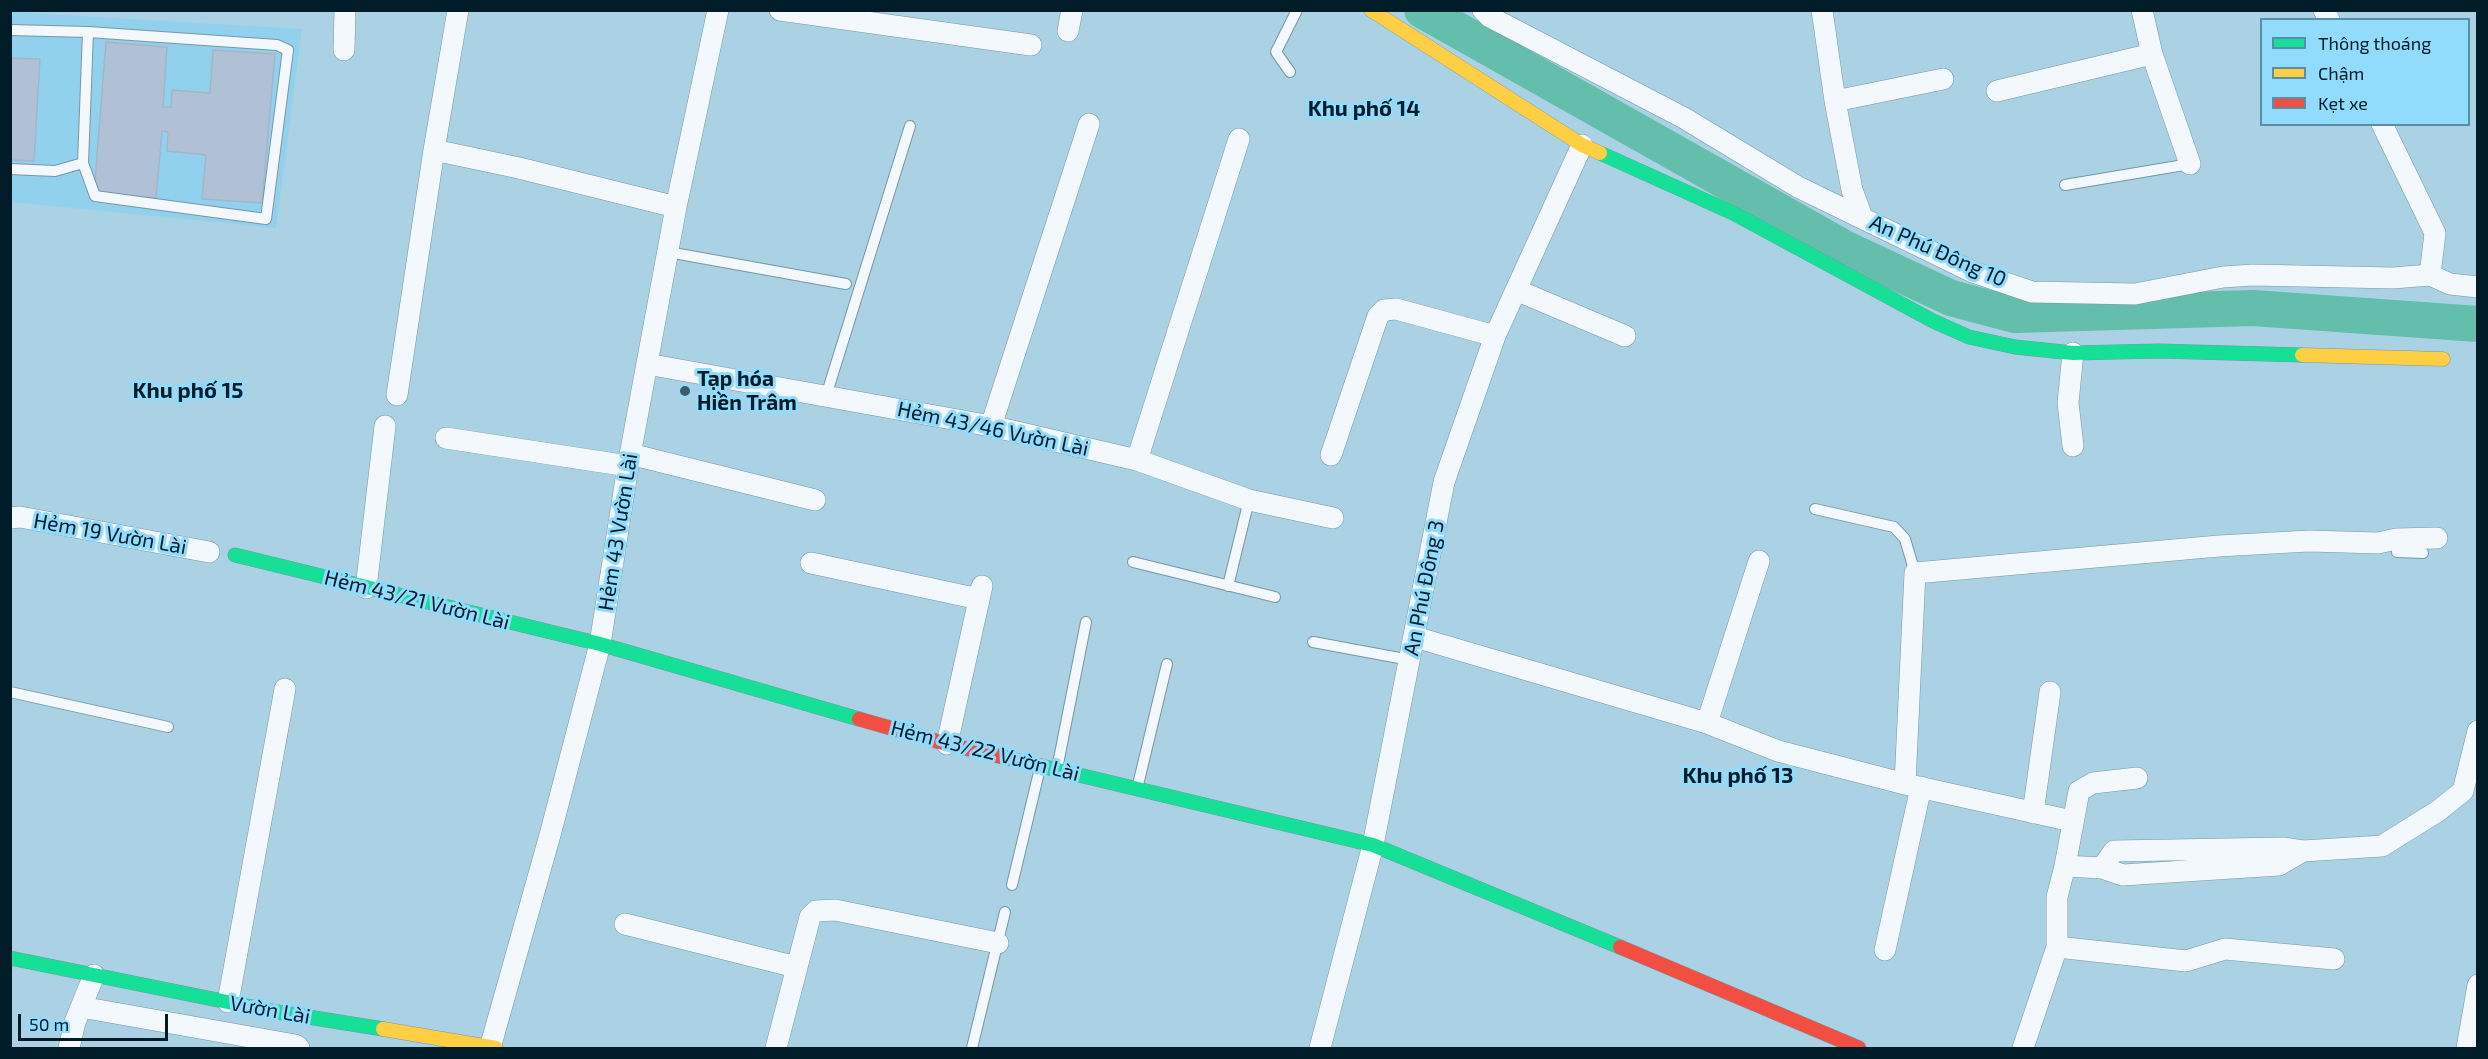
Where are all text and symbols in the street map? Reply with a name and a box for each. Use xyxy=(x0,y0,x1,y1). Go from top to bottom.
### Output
legend xyxy=(2260,18,2470,126)
text: Thông thoáng xyxy=(2318,32,2431,54)
text: Chậm xyxy=(2318,62,2364,84)
text: Kẹt xe xyxy=(2318,92,2368,114)
district label: Khu phố 14 xyxy=(1308,96,1420,122)
street label: An Phú Đông 10 xyxy=(1866,210,2010,292)
place label: Tạp hóa Hiền Trâm xyxy=(697,366,797,416)
district label: Khu phố 15 xyxy=(133,378,243,404)
marker: Tạp hóa Hiền Trâm xyxy=(678,384,692,398)
street label: Hẻm 43/46 Vườn Lài xyxy=(895,396,1091,462)
street label: Hẻm 43 Vườn Lài xyxy=(593,451,643,613)
street label: Hẻm 19 Vườn Lài xyxy=(32,508,188,560)
street label: An Phú Đông 3 xyxy=(1399,518,1449,658)
street label: Hẻm 43/21 Vườn Lài xyxy=(322,565,512,635)
street label: Hẻm 43/22 Vườn Lài xyxy=(888,715,1082,787)
district label: Khu phố 13 xyxy=(1682,763,1794,789)
street label: Vườn Lài xyxy=(228,991,312,1029)
scale bar xyxy=(21,1002,171,1040)
text: 50 m xyxy=(29,1013,69,1035)

